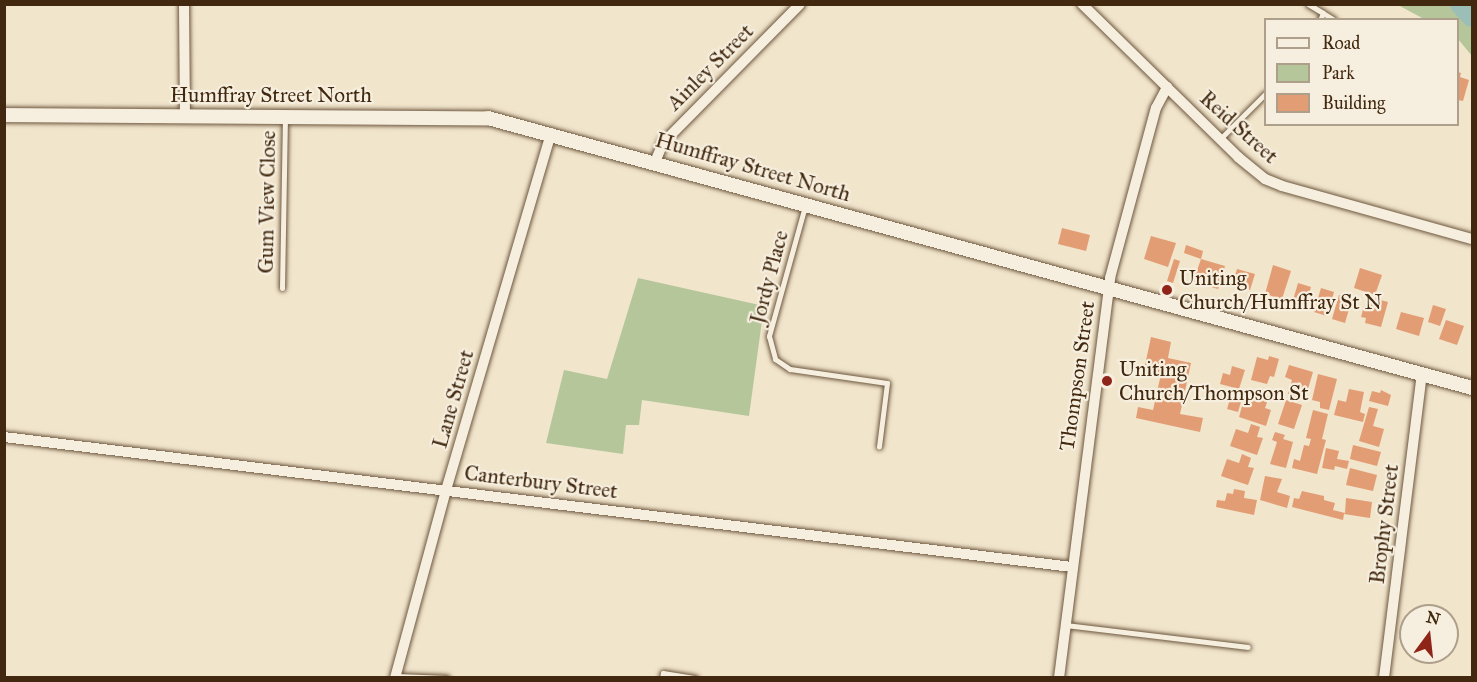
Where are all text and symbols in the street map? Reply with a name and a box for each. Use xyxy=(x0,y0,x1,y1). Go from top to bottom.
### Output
street label: Ainley Street xyxy=(661,18,759,116)
legend xyxy=(1264,18,1459,126)
text: Road xyxy=(1322,32,1360,54)
text: Park xyxy=(1322,62,1355,84)
street label: Humffray Street North xyxy=(170,82,372,108)
street label: Reid Street xyxy=(1195,85,1283,169)
text: Building xyxy=(1322,92,1385,114)
street label: Humffray Street North xyxy=(652,127,854,207)
street label: Gum View Close xyxy=(253,130,281,274)
street label: Jordy Place xyxy=(744,228,794,326)
place label: Uniting Church/Humffray St N xyxy=(1179,265,1382,315)
marker: Uniting Church/Humffray St N xyxy=(1160,283,1174,297)
street label: Thompson Street xyxy=(1054,299,1100,453)
street label: Lane Street xyxy=(427,347,479,451)
place label: Uniting Church/Thompson St xyxy=(1119,356,1309,406)
marker: Uniting Church/Thompson St xyxy=(1100,374,1114,388)
street label: Canterbury Street xyxy=(463,460,619,504)
street label: Brophy Street xyxy=(1364,463,1404,585)
north arrow xyxy=(1399,604,1459,664)
text: N xyxy=(1424,607,1442,629)

